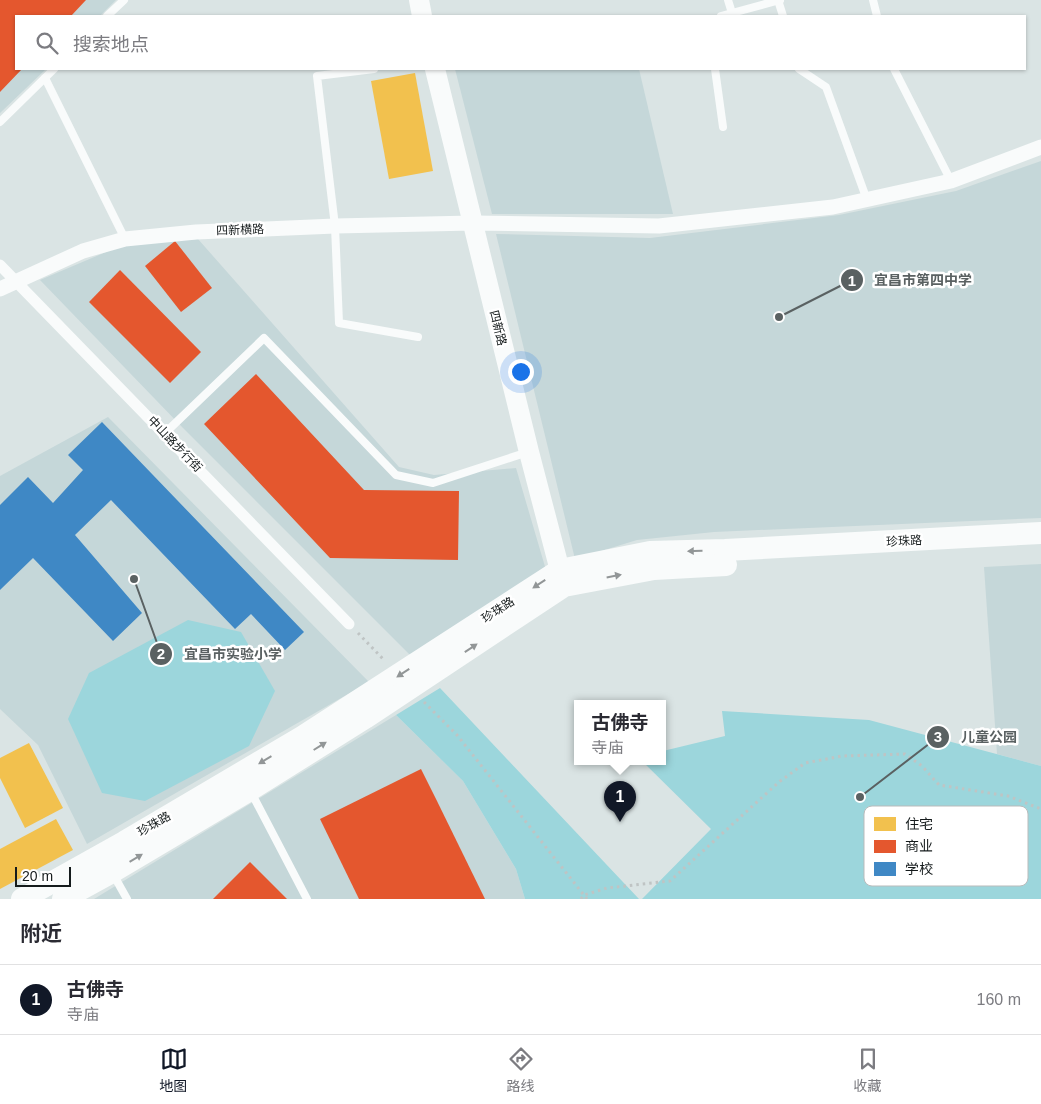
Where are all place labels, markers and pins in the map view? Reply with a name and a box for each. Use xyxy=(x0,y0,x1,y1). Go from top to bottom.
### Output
callout: 宜昌市第四中学 xyxy=(839,266,982,295)
callout: 宜昌市实验小学 xyxy=(149,639,292,668)
callout: 儿童公园 xyxy=(926,723,1027,752)
pin: 1 xyxy=(604,781,636,822)

